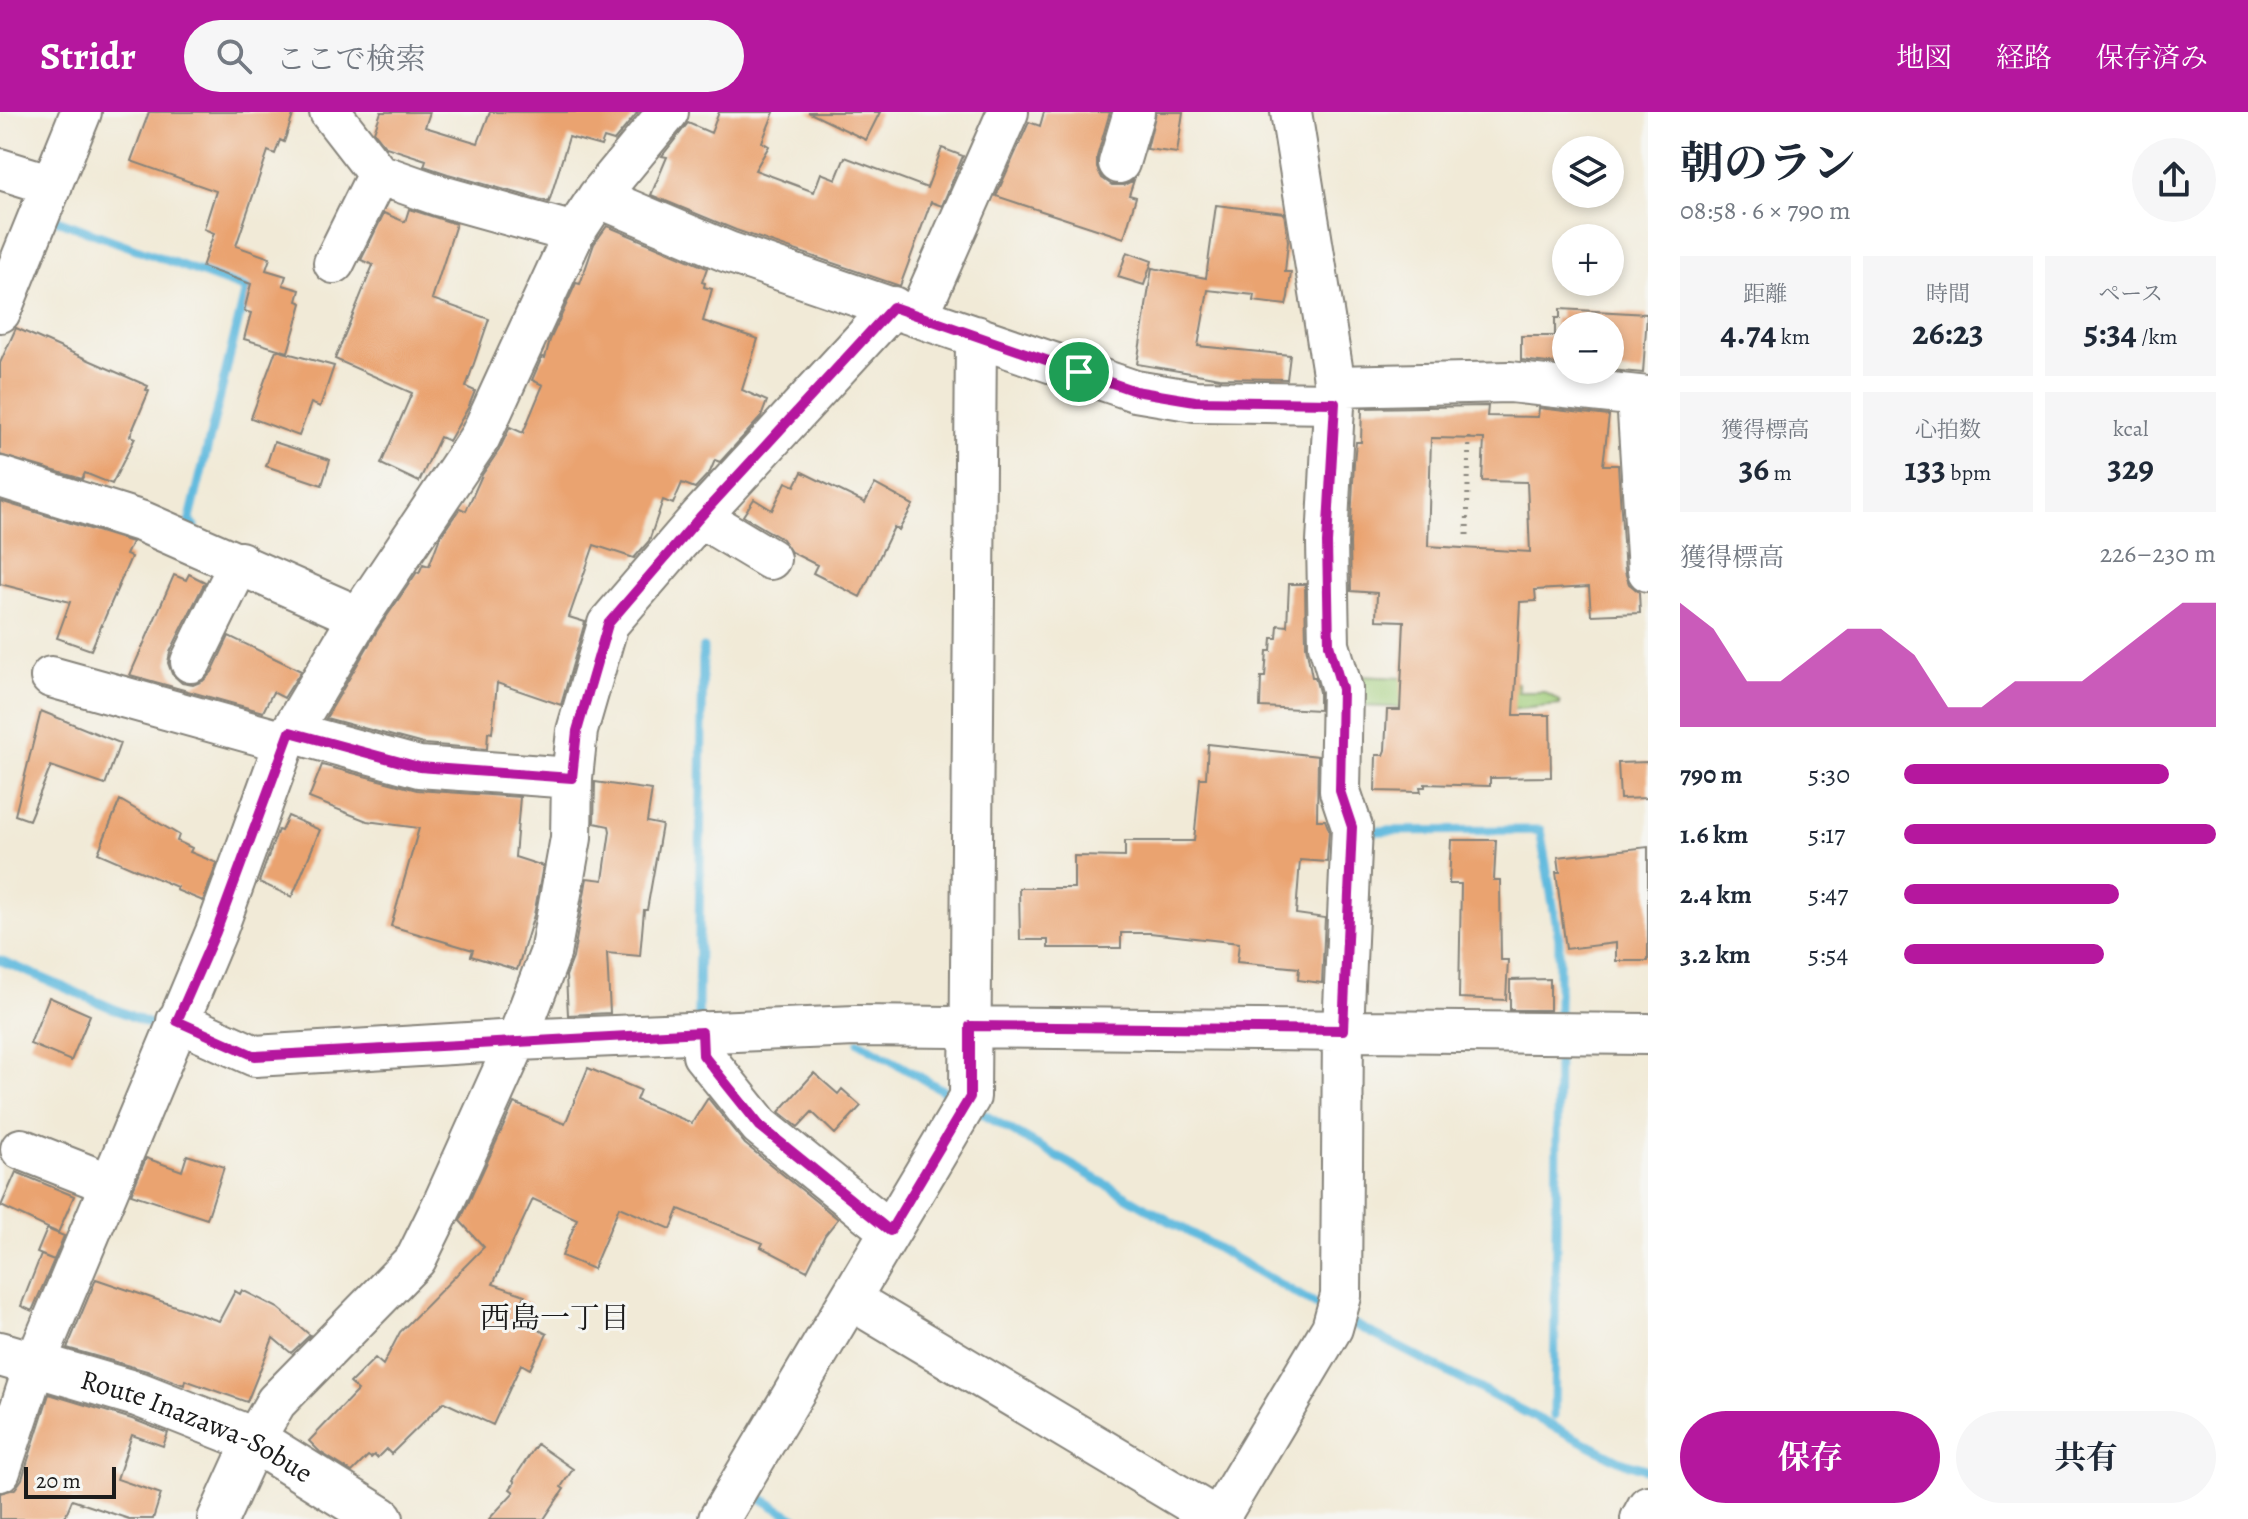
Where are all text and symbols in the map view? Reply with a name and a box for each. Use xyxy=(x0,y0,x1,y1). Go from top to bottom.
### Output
search box xyxy=(184,20,744,92)
text: Stridr xyxy=(40,30,136,82)
icon: search xyxy=(212,34,256,78)
text: ここで検索 xyxy=(276,39,426,79)
text: 地図 xyxy=(1896,39,1952,77)
text: 経路 xyxy=(1996,39,2052,77)
text: 保存済み xyxy=(2096,39,2208,77)
text: 朝のラン xyxy=(1680,133,1856,193)
map controls xyxy=(1552,136,1624,384)
button: layers xyxy=(1552,136,1624,208)
button: share xyxy=(2132,138,2216,222)
text: 08:58 · 6 × 790 m xyxy=(1680,193,1851,228)
button: + xyxy=(1552,224,1624,296)
text: 距離 xyxy=(1743,279,1787,309)
text: 時間 xyxy=(1926,279,1970,309)
text: ペース xyxy=(2098,279,2163,309)
text: 4.74 xyxy=(1721,309,1776,356)
text: 26:23 xyxy=(1912,309,1984,356)
text: 5:34 xyxy=(2084,309,2137,356)
button: − xyxy=(1552,312,1624,384)
text: km xyxy=(1776,322,1810,352)
text: /km xyxy=(2137,322,2178,352)
pin xyxy=(1045,338,1113,406)
icon: arrive xyxy=(1057,350,1101,394)
text: kcal xyxy=(2113,414,2148,444)
text: 獲得標高 xyxy=(1721,415,1809,445)
text: 心拍数 xyxy=(1915,415,1981,445)
text: 329 xyxy=(2107,444,2154,491)
text: 36 xyxy=(1739,445,1769,492)
text: 133 xyxy=(1905,445,1946,492)
text: m xyxy=(1769,458,1792,488)
text: bpm xyxy=(1946,458,1991,488)
text: 226–230 m xyxy=(2100,536,2216,571)
text: 獲得標高 xyxy=(1680,540,1784,575)
text: 790 m xyxy=(1680,757,1743,792)
text: 5:30 xyxy=(1808,757,1850,792)
text: 1.6 km xyxy=(1680,817,1748,852)
text: 5:17 xyxy=(1808,817,1845,852)
text: 2.4 km xyxy=(1680,877,1752,912)
text: 5:47 xyxy=(1808,877,1848,912)
text: 3.2 km xyxy=(1680,937,1751,972)
text: 5:54 xyxy=(1808,937,1848,972)
district label: 西島一丁目 xyxy=(480,1298,630,1338)
street label: Route Inazawa-Sobue xyxy=(76,1361,320,1492)
button: 保存 xyxy=(1680,1411,1940,1503)
button: 共有 xyxy=(1956,1411,2216,1503)
scale bar xyxy=(24,1463,116,1499)
text: 20 m xyxy=(36,1466,81,1496)

